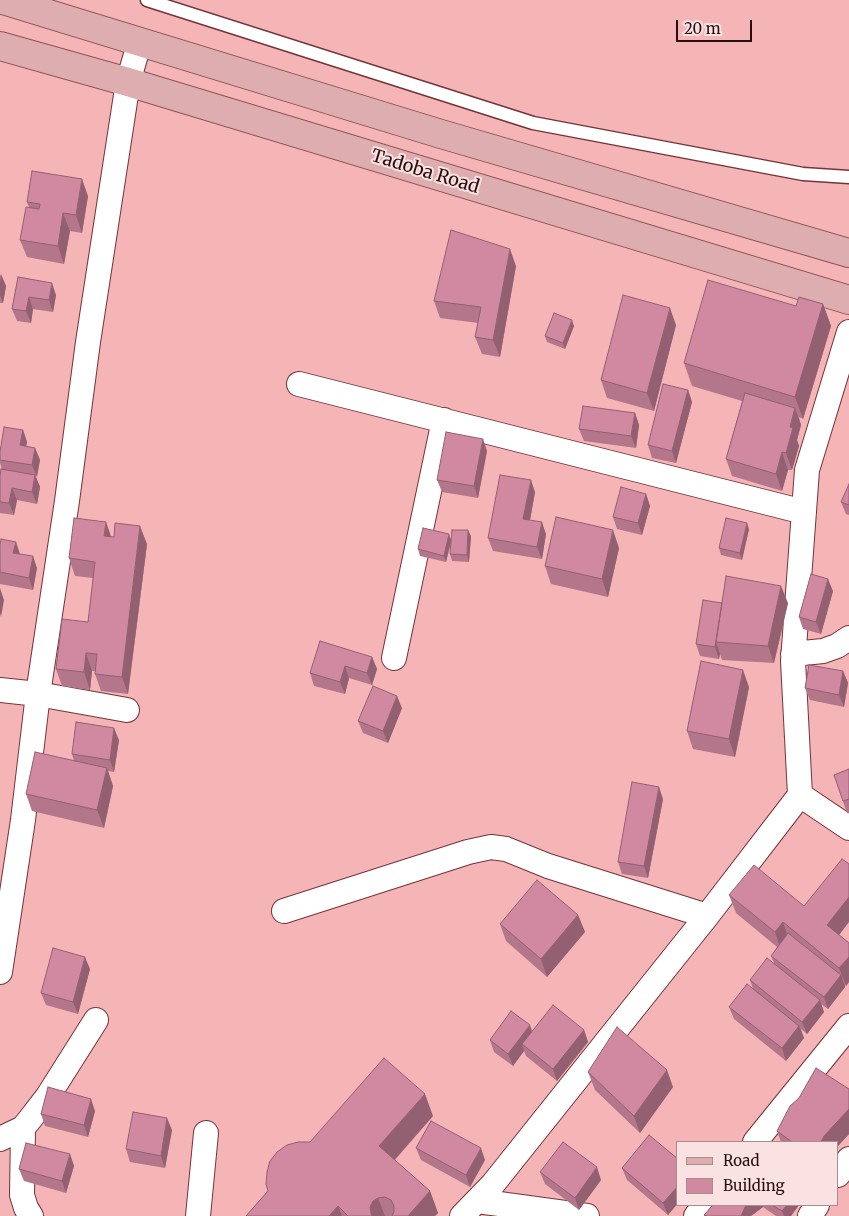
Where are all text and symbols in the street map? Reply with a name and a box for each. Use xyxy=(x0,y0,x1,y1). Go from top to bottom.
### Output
scale bar xyxy=(679,10,755,42)
text: 20 m xyxy=(684,19,721,38)
street label: Tadoba Road xyxy=(368,145,482,199)
legend xyxy=(676,1141,839,1206)
text: Road xyxy=(723,1151,759,1170)
text: Building xyxy=(723,1176,785,1195)

